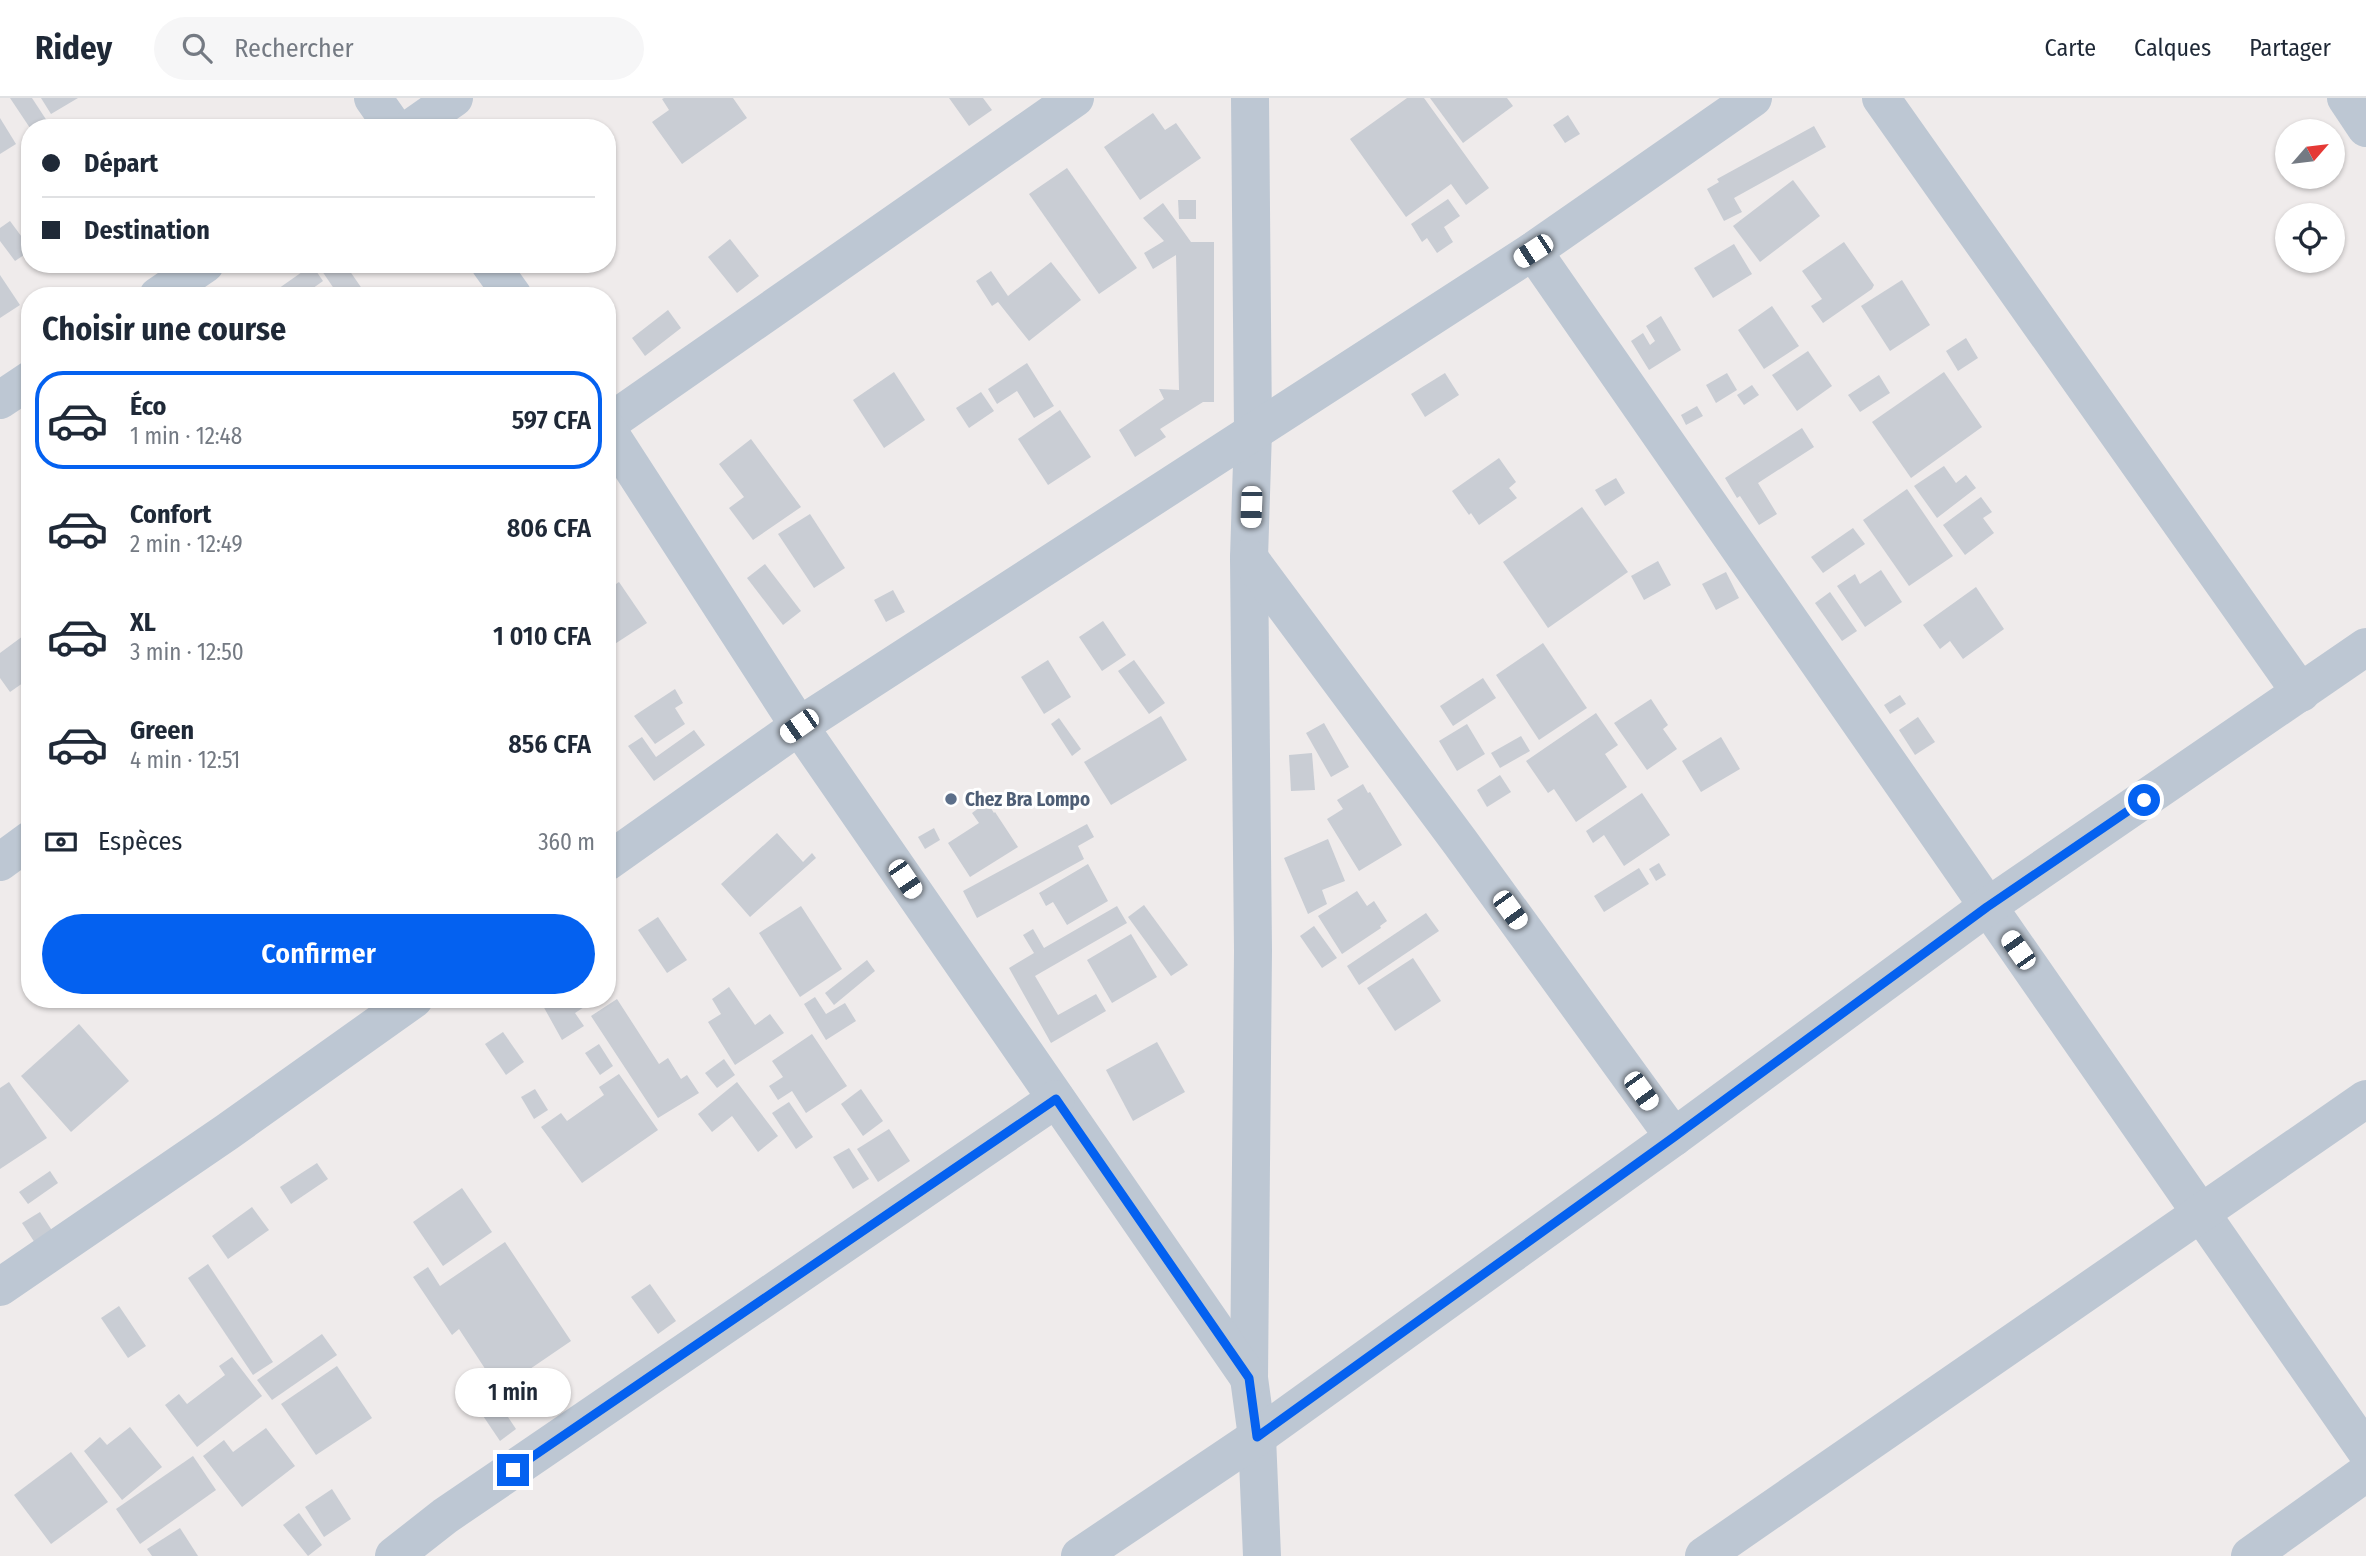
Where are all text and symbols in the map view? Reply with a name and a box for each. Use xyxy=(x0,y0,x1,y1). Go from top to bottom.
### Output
search box xyxy=(154,17,644,80)
text: Ridey xyxy=(35,28,112,68)
icon: search xyxy=(178,29,216,67)
text: Rechercher xyxy=(234,33,354,64)
text: Carte xyxy=(2045,34,2096,62)
text: Calques xyxy=(2134,34,2211,62)
text: Partager xyxy=(2249,34,2331,62)
north arrow xyxy=(2275,119,2345,189)
map controls xyxy=(2275,119,2345,273)
text: Départ xyxy=(84,148,158,179)
button: locate xyxy=(2275,203,2345,273)
text: Destination xyxy=(84,215,210,246)
car xyxy=(1510,231,1557,271)
text: Choisir une course xyxy=(42,310,286,348)
icon: car xyxy=(46,389,109,452)
text: Éco xyxy=(130,391,167,422)
text: 597 CFA xyxy=(512,405,591,436)
text: 1 min · 12:48 xyxy=(130,422,242,450)
car xyxy=(1240,486,1263,528)
icon: car xyxy=(46,497,109,560)
text: Confort xyxy=(130,499,211,530)
text: 806 CFA xyxy=(507,513,591,544)
text: 2 min · 12:49 xyxy=(130,530,243,558)
icon: car xyxy=(46,605,109,668)
text: XL xyxy=(130,607,156,638)
text: 1 010 CFA xyxy=(493,621,591,652)
text: 3 min · 12:50 xyxy=(130,638,244,666)
car xyxy=(776,705,823,747)
icon: car xyxy=(46,713,109,776)
text: Green xyxy=(130,715,194,746)
text: 856 CFA xyxy=(508,729,591,760)
text: 4 min · 12:51 xyxy=(130,746,240,774)
route start xyxy=(2128,784,2160,816)
place label: Chez Bra Lompo xyxy=(965,788,1090,811)
marker: Chez Bra Lompo xyxy=(943,791,959,807)
icon: cash xyxy=(42,823,80,861)
text: Espèces xyxy=(98,826,182,857)
text: 360 m xyxy=(538,828,595,856)
car xyxy=(885,856,926,902)
car xyxy=(1490,887,1531,933)
button: Confirmer xyxy=(42,914,595,994)
car xyxy=(1998,927,2039,973)
car xyxy=(1621,1068,1662,1114)
callout: 1 min xyxy=(455,1368,571,1418)
text: 1 min xyxy=(488,1378,538,1406)
route end xyxy=(497,1454,529,1486)

